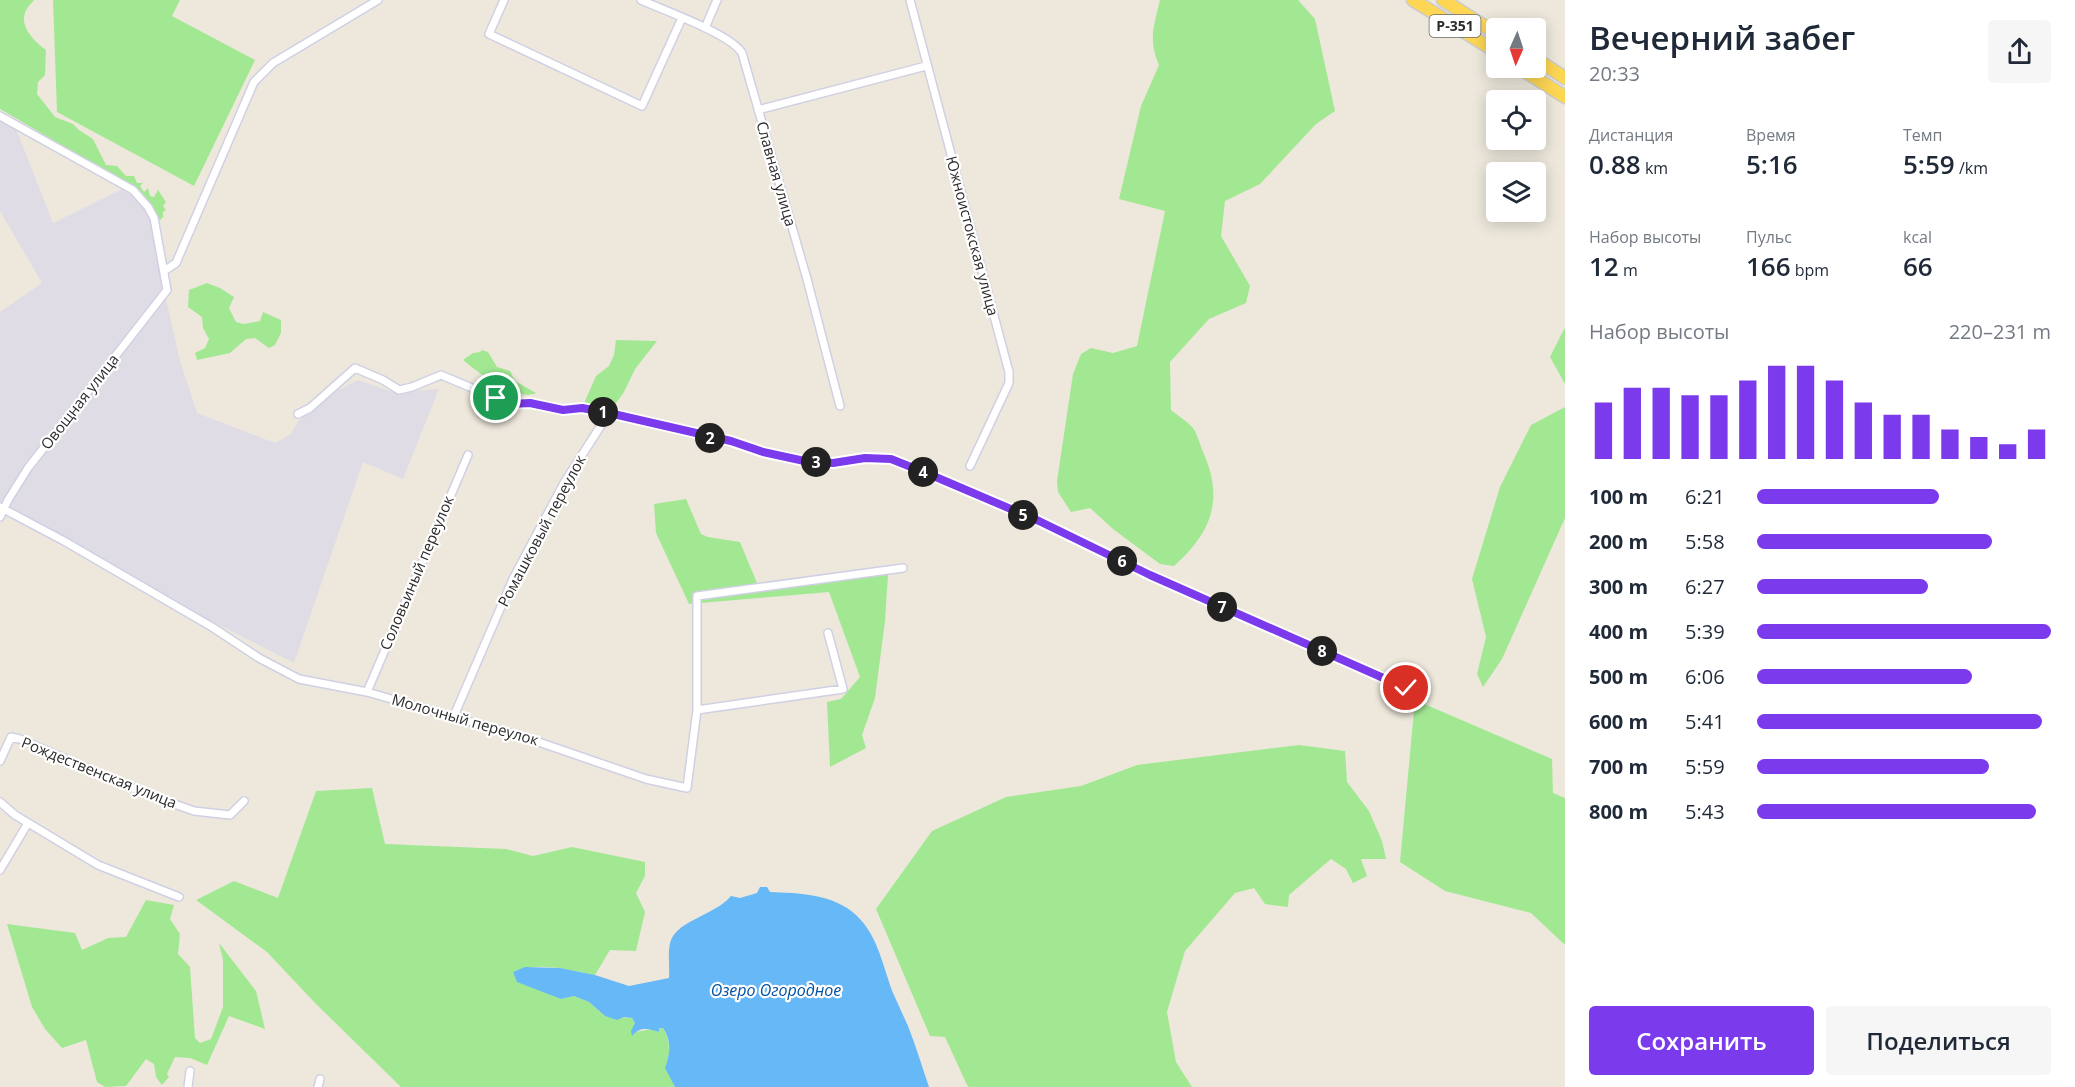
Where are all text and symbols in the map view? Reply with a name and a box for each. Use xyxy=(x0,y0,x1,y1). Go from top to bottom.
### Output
road number: Р-351 xyxy=(1430,15,1480,37)
text: Вечерний забег xyxy=(1589,15,1855,60)
north arrow xyxy=(1486,18,1546,78)
map controls xyxy=(1486,18,1546,222)
button: share xyxy=(1988,20,2051,83)
text: 20:33 xyxy=(1589,60,1640,87)
button: locate xyxy=(1486,90,1546,150)
street label: Славная улица xyxy=(752,119,802,229)
text: Дистанция xyxy=(1589,124,1673,146)
text: Время xyxy=(1746,124,1796,146)
text: Темп xyxy=(1903,124,1942,146)
text: 0.88 xyxy=(1589,146,1641,182)
text: 5:16 xyxy=(1746,146,1798,182)
text: 5:59 xyxy=(1903,146,1955,182)
street label: Южноистокская улица xyxy=(942,154,1004,318)
text: km xyxy=(1641,157,1668,179)
text: /km xyxy=(1955,157,1988,179)
button: layers xyxy=(1486,162,1546,222)
text: Набор высоты xyxy=(1589,226,1701,248)
text: Пульс xyxy=(1746,226,1792,248)
text: kcal xyxy=(1903,226,1932,248)
text: 12 xyxy=(1589,248,1619,284)
text: 166 xyxy=(1746,248,1791,284)
text: 66 xyxy=(1903,248,1933,284)
text: m xyxy=(1619,259,1638,281)
text: bpm xyxy=(1791,259,1829,281)
text: Набор высоты xyxy=(1589,318,1729,345)
text: 220–231 m xyxy=(1949,318,2051,345)
street label: Овощная улица xyxy=(36,349,123,453)
pin xyxy=(470,372,521,423)
icon: arrive xyxy=(479,381,512,414)
pin: 1 xyxy=(588,397,618,427)
text: 1 xyxy=(598,401,608,423)
pin: 2 xyxy=(695,423,725,453)
text: 2 xyxy=(705,427,715,449)
pin: 3 xyxy=(801,447,831,477)
street label: Ромашковый переулок xyxy=(493,451,590,610)
text: 3 xyxy=(811,451,821,473)
pin: 4 xyxy=(908,457,938,487)
text: 4 xyxy=(918,461,928,483)
text: 100 m xyxy=(1589,483,1648,510)
text: 6:21 xyxy=(1685,483,1725,510)
street label: Соловьиный переулок xyxy=(374,492,458,653)
pin: 5 xyxy=(1008,500,1038,530)
text: 5 xyxy=(1018,504,1028,526)
text: 200 m xyxy=(1589,528,1648,555)
text: 5:58 xyxy=(1685,528,1725,555)
pin: 6 xyxy=(1107,546,1137,576)
text: 6 xyxy=(1117,550,1127,572)
text: 300 m xyxy=(1589,573,1648,600)
text: 6:27 xyxy=(1685,573,1725,600)
pin: 7 xyxy=(1207,592,1237,622)
text: 7 xyxy=(1217,596,1227,618)
text: 400 m xyxy=(1589,618,1648,645)
text: 5:39 xyxy=(1685,618,1725,645)
pin: 8 xyxy=(1307,636,1337,666)
text: 8 xyxy=(1317,640,1327,662)
pin xyxy=(1380,662,1431,713)
text: 500 m xyxy=(1589,663,1648,690)
text: 6:06 xyxy=(1685,663,1725,690)
icon: check xyxy=(1389,671,1422,704)
street label: Молочный переулок xyxy=(390,688,541,750)
text: 600 m xyxy=(1589,708,1648,735)
text: 5:41 xyxy=(1685,708,1725,735)
street label: Рождественская улица xyxy=(19,732,180,812)
text: 700 m xyxy=(1589,753,1648,780)
text: 5:59 xyxy=(1685,753,1725,780)
text: 800 m xyxy=(1589,798,1648,825)
text: 5:43 xyxy=(1685,798,1725,825)
water label: Озеро Огородное xyxy=(711,979,841,1001)
button: Сохранить xyxy=(1589,1006,1814,1075)
button: Поделиться xyxy=(1826,1006,2051,1075)

